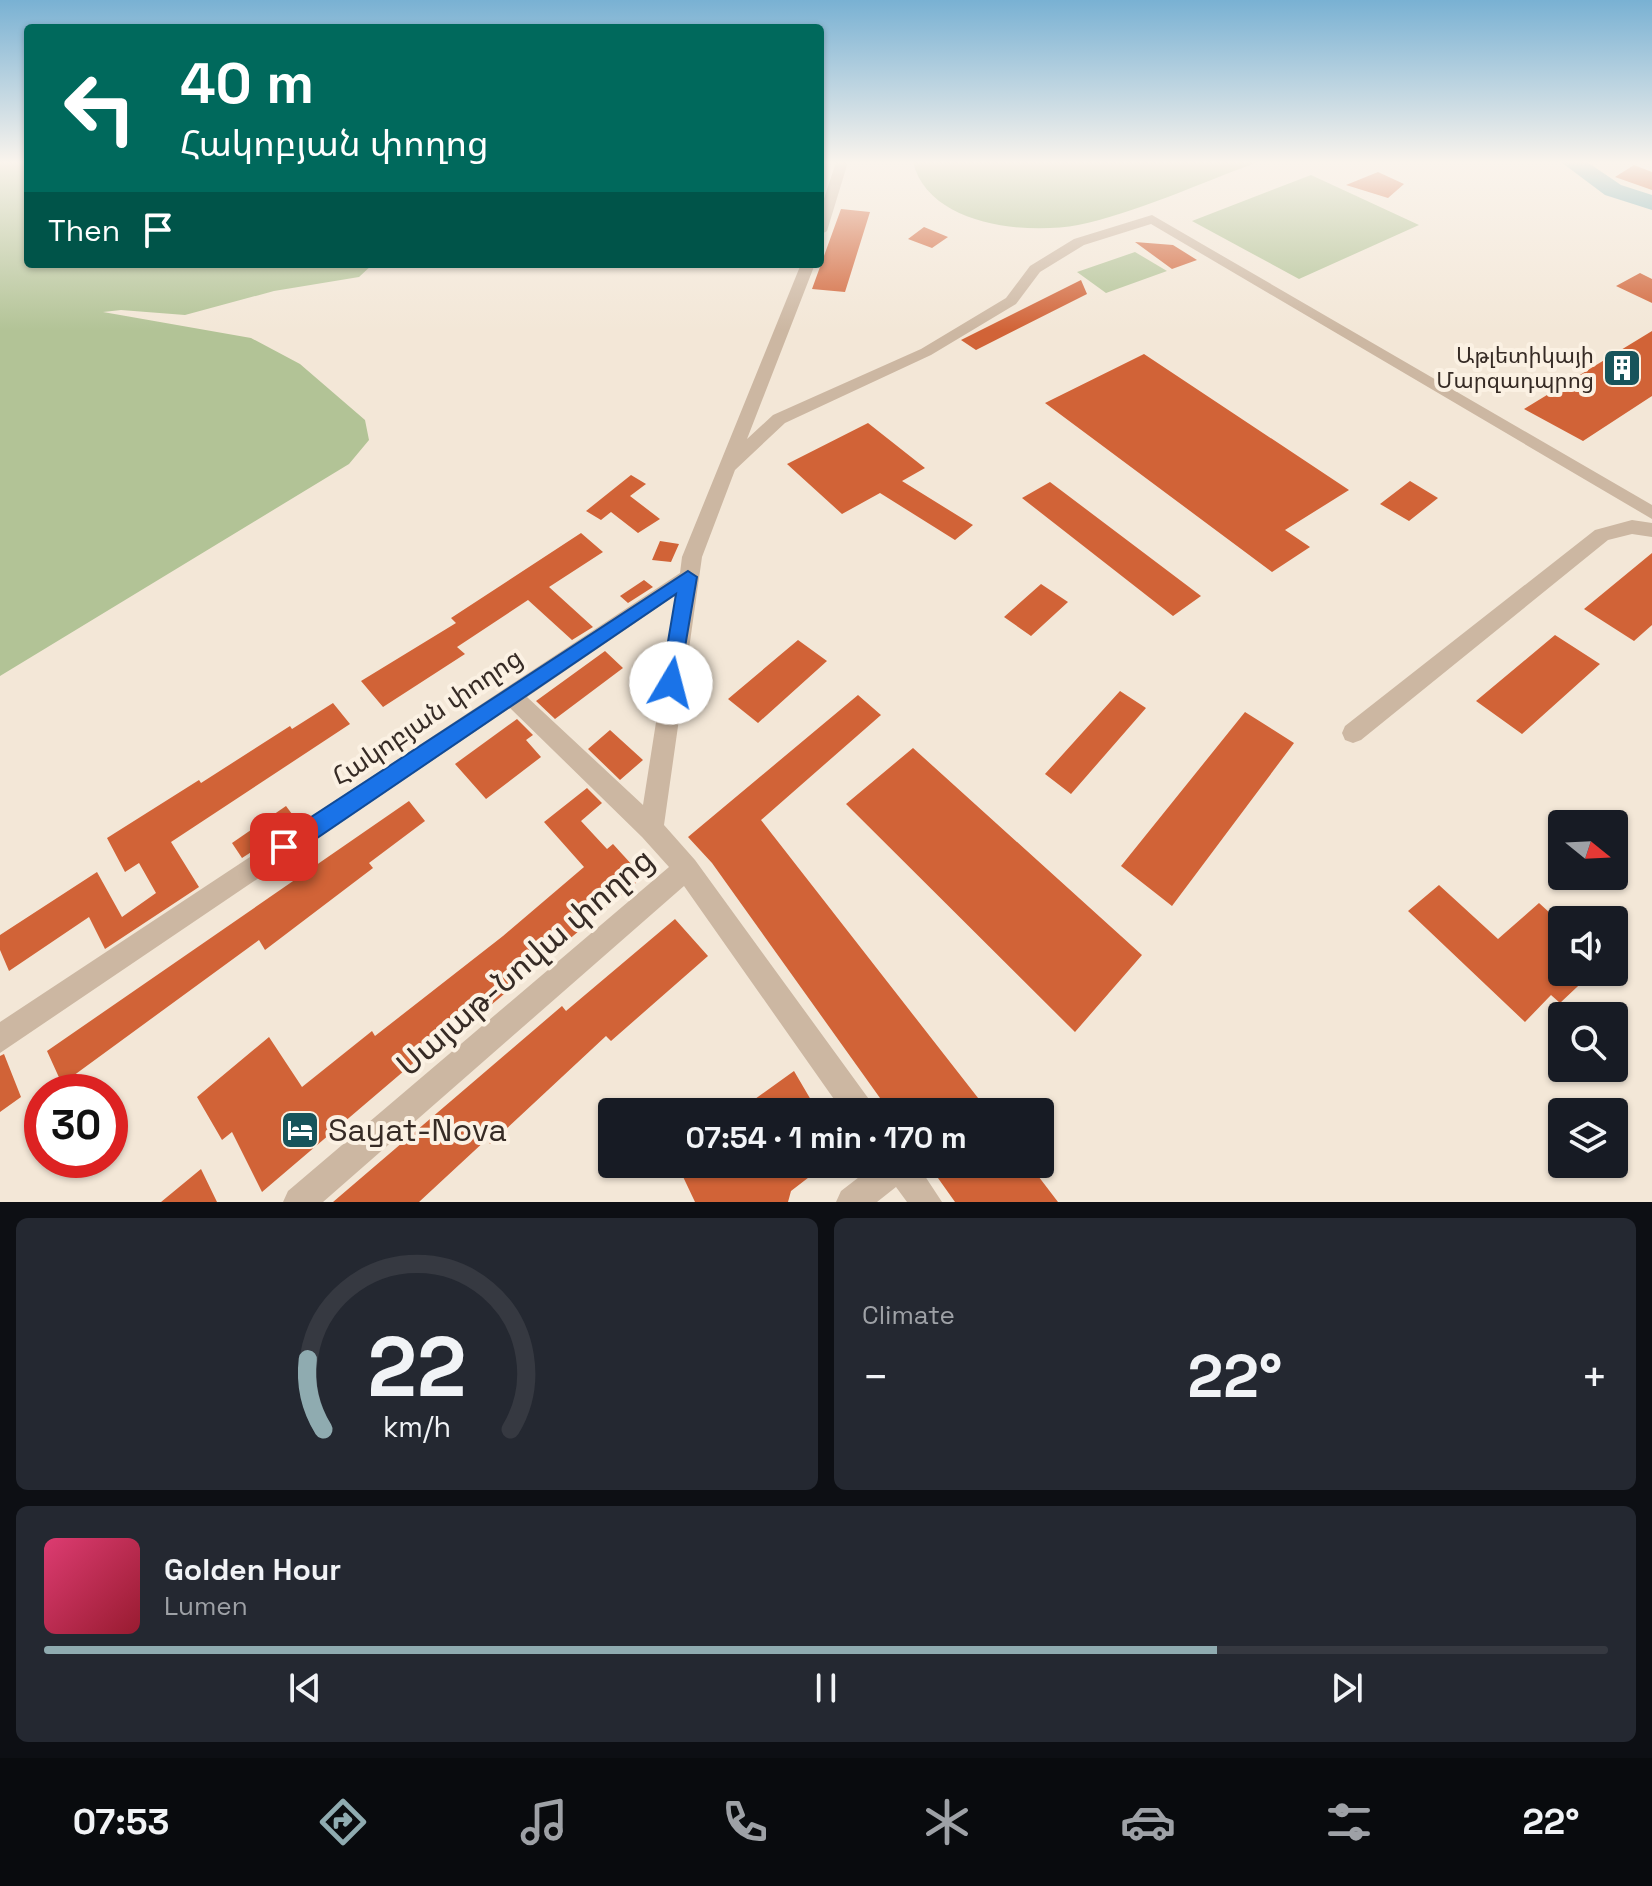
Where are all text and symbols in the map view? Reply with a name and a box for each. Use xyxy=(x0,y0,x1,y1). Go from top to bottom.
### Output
text: 40 m xyxy=(180,48,314,119)
icon: left xyxy=(48,56,152,160)
text: Հակոբյան փողոց xyxy=(180,121,489,167)
icon: arrive xyxy=(136,208,180,252)
text: Then xyxy=(48,211,120,250)
place label: Աթլետիկայի Մարզադպրոց xyxy=(1436,341,1594,394)
building icon: Աթլետիկայի Մարզադպրոց xyxy=(1601,347,1643,389)
street label: Հակոբյան փողոց xyxy=(325,641,529,793)
position arrow xyxy=(629,641,713,725)
north arrow xyxy=(1548,810,1628,890)
map controls xyxy=(1548,810,1628,1178)
pin xyxy=(250,813,318,881)
icon: arrive xyxy=(262,825,306,869)
street label: Սայաթ-Նովա փողոց xyxy=(388,839,662,1085)
button: sound xyxy=(1548,906,1628,986)
button: search xyxy=(1548,1002,1628,1082)
speed limit sign: 30 xyxy=(24,1074,128,1178)
button: layers xyxy=(1548,1098,1628,1178)
hotel icon: Sayat-Nova xyxy=(279,1109,321,1151)
place label: Sayat-Nova xyxy=(328,1110,507,1150)
text: 07:54 · 1 min · 170 m xyxy=(685,1118,967,1157)
text: Climate xyxy=(862,1298,955,1332)
text: 22 xyxy=(368,1314,466,1420)
text: 22° xyxy=(1188,1338,1282,1415)
text: − xyxy=(862,1349,889,1405)
text: + xyxy=(1581,1349,1608,1405)
text: km/h xyxy=(383,1409,451,1445)
text: Golden Hour xyxy=(164,1550,341,1589)
text: Lumen xyxy=(164,1589,248,1623)
icon: previous xyxy=(283,1666,327,1710)
icon: pause xyxy=(804,1666,848,1710)
icon: next xyxy=(1325,1666,1369,1710)
icon: directions xyxy=(315,1794,371,1850)
icon: music xyxy=(516,1794,572,1850)
icon: phone xyxy=(717,1794,773,1850)
icon: climate xyxy=(919,1794,975,1850)
icon: car xyxy=(1120,1794,1176,1850)
icon: filters xyxy=(1321,1794,1377,1850)
text: 07:53 xyxy=(73,1799,169,1845)
text: 22° xyxy=(1522,1799,1579,1845)

